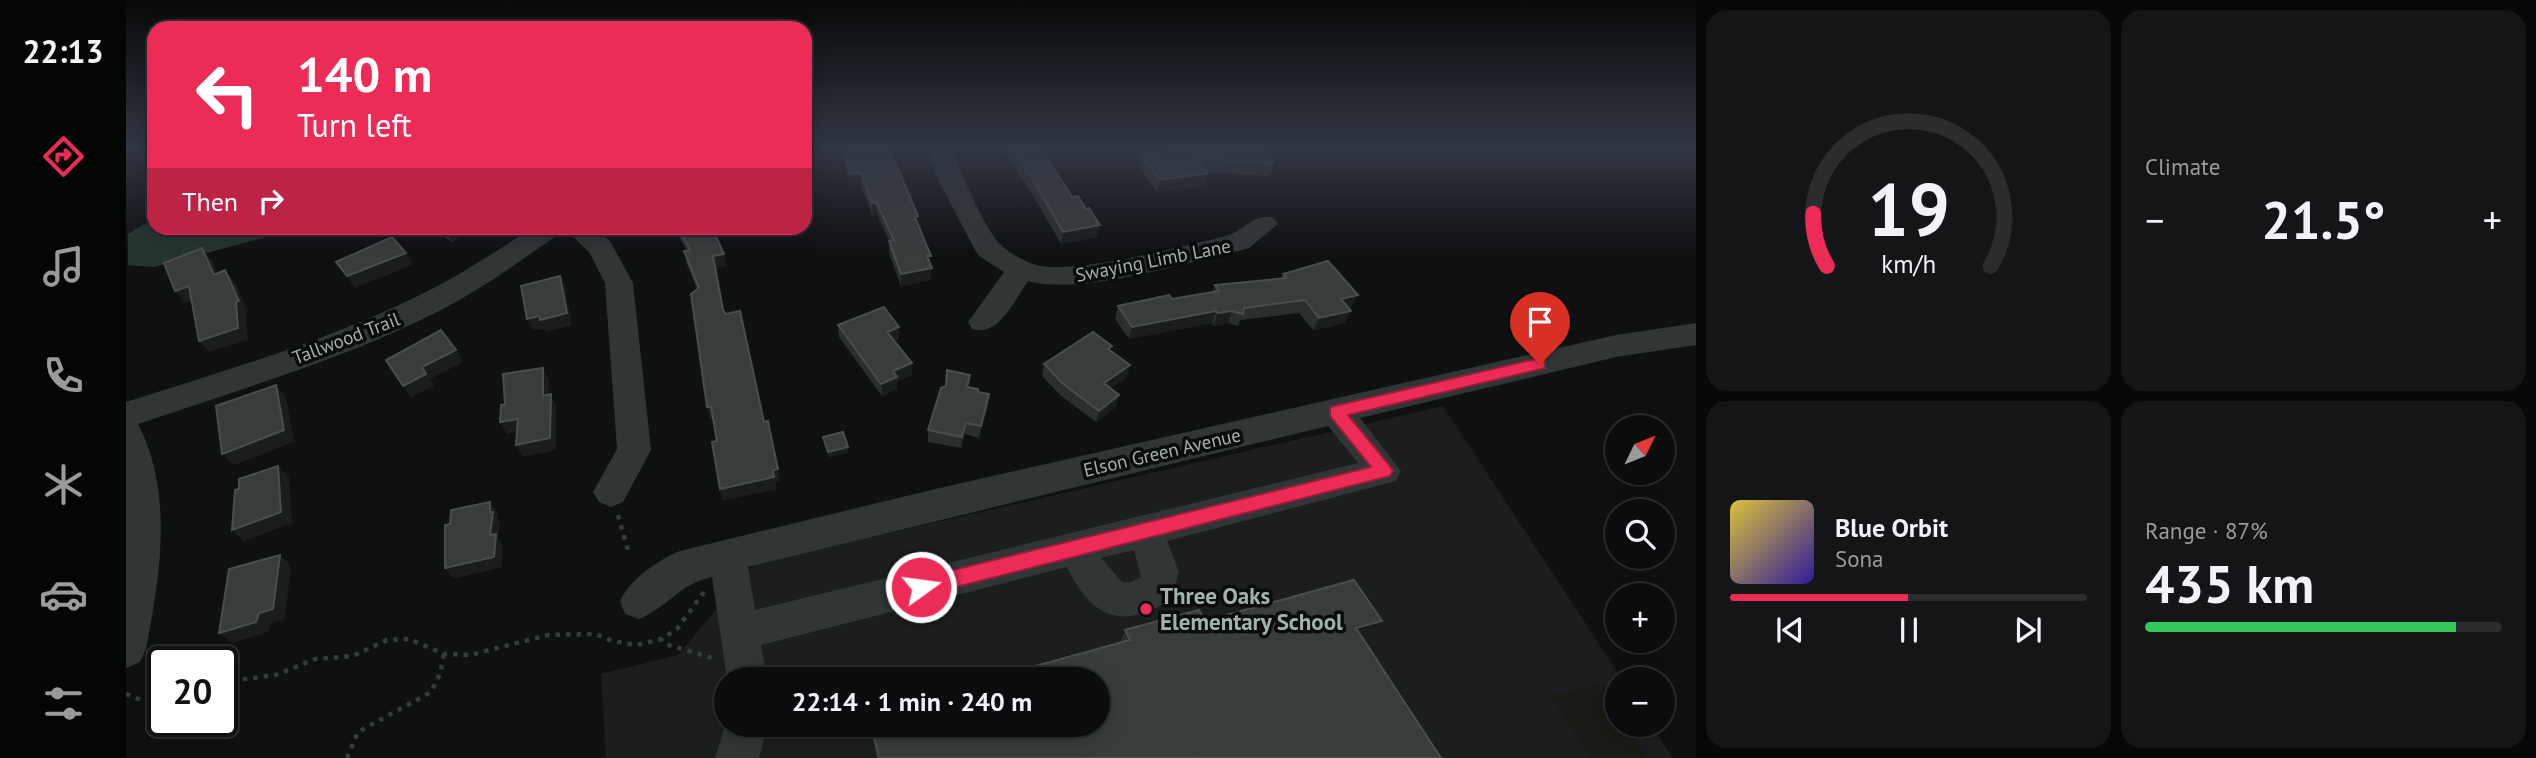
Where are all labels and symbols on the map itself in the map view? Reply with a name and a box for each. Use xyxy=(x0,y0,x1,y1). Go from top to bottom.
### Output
street label: Swaying Limb Lane xyxy=(1073,233,1233,287)
pin xyxy=(1510,292,1570,364)
street label: Tallwood Trail xyxy=(289,306,403,369)
north arrow xyxy=(1605,415,1675,485)
street label: Elson Green Avenue xyxy=(1081,422,1243,482)
position arrow xyxy=(884,550,958,624)
place label: Three Oaks Elementary School xyxy=(1160,581,1343,636)
marker: Three Oaks Elementary School xyxy=(1138,601,1154,617)
speed limit sign: 20 xyxy=(147,646,238,737)

